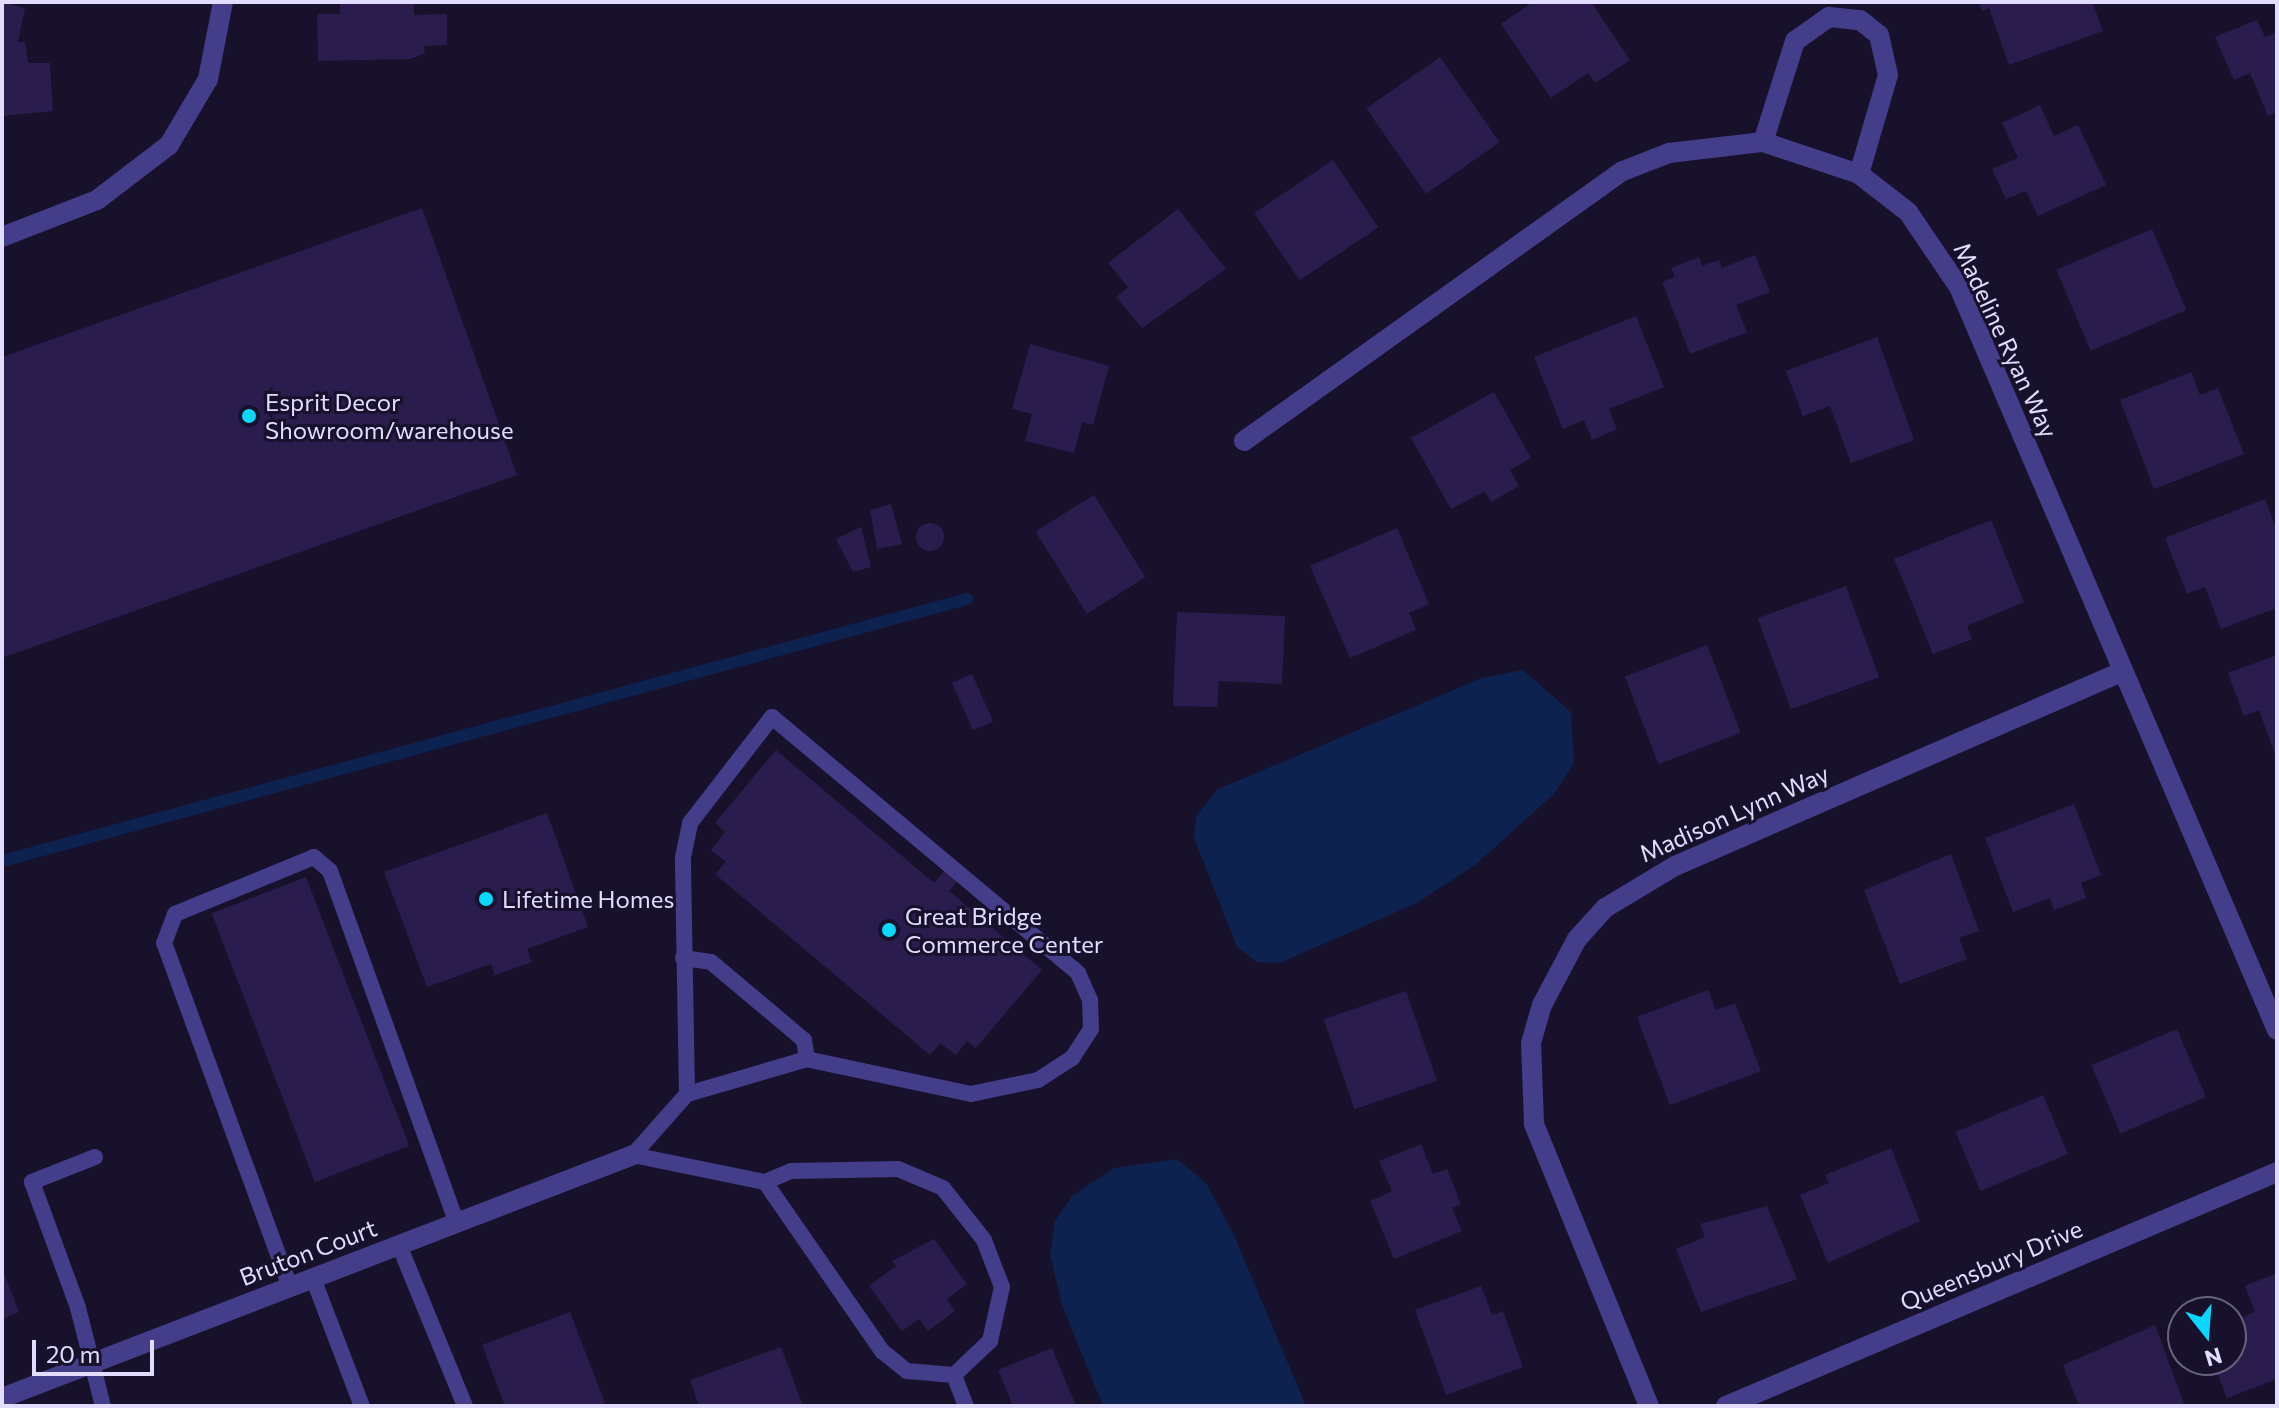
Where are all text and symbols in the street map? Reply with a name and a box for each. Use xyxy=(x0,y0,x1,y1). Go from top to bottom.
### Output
street label: Madeline Ryan Way xyxy=(1948,238,2064,442)
place label: Esprit Decor Showroom/warehouse xyxy=(265,388,514,444)
marker: Esprit Decor Showroom/warehouse xyxy=(240,407,258,425)
street label: Madison Lynn Way xyxy=(1635,758,1833,868)
place label: Lifetime Homes xyxy=(502,885,674,913)
marker: Lifetime Homes xyxy=(477,890,495,908)
place label: Great Bridge Commerce Center xyxy=(905,902,1103,958)
marker: Great Bridge Commerce Center xyxy=(880,921,898,939)
street label: Bruton Court xyxy=(235,1213,381,1291)
street label: Queensbury Drive xyxy=(1896,1214,2086,1316)
north arrow xyxy=(2167,1296,2247,1376)
scale bar xyxy=(36,1324,158,1374)
text: 20 m xyxy=(46,1339,100,1368)
text: N xyxy=(2202,1342,2225,1373)

